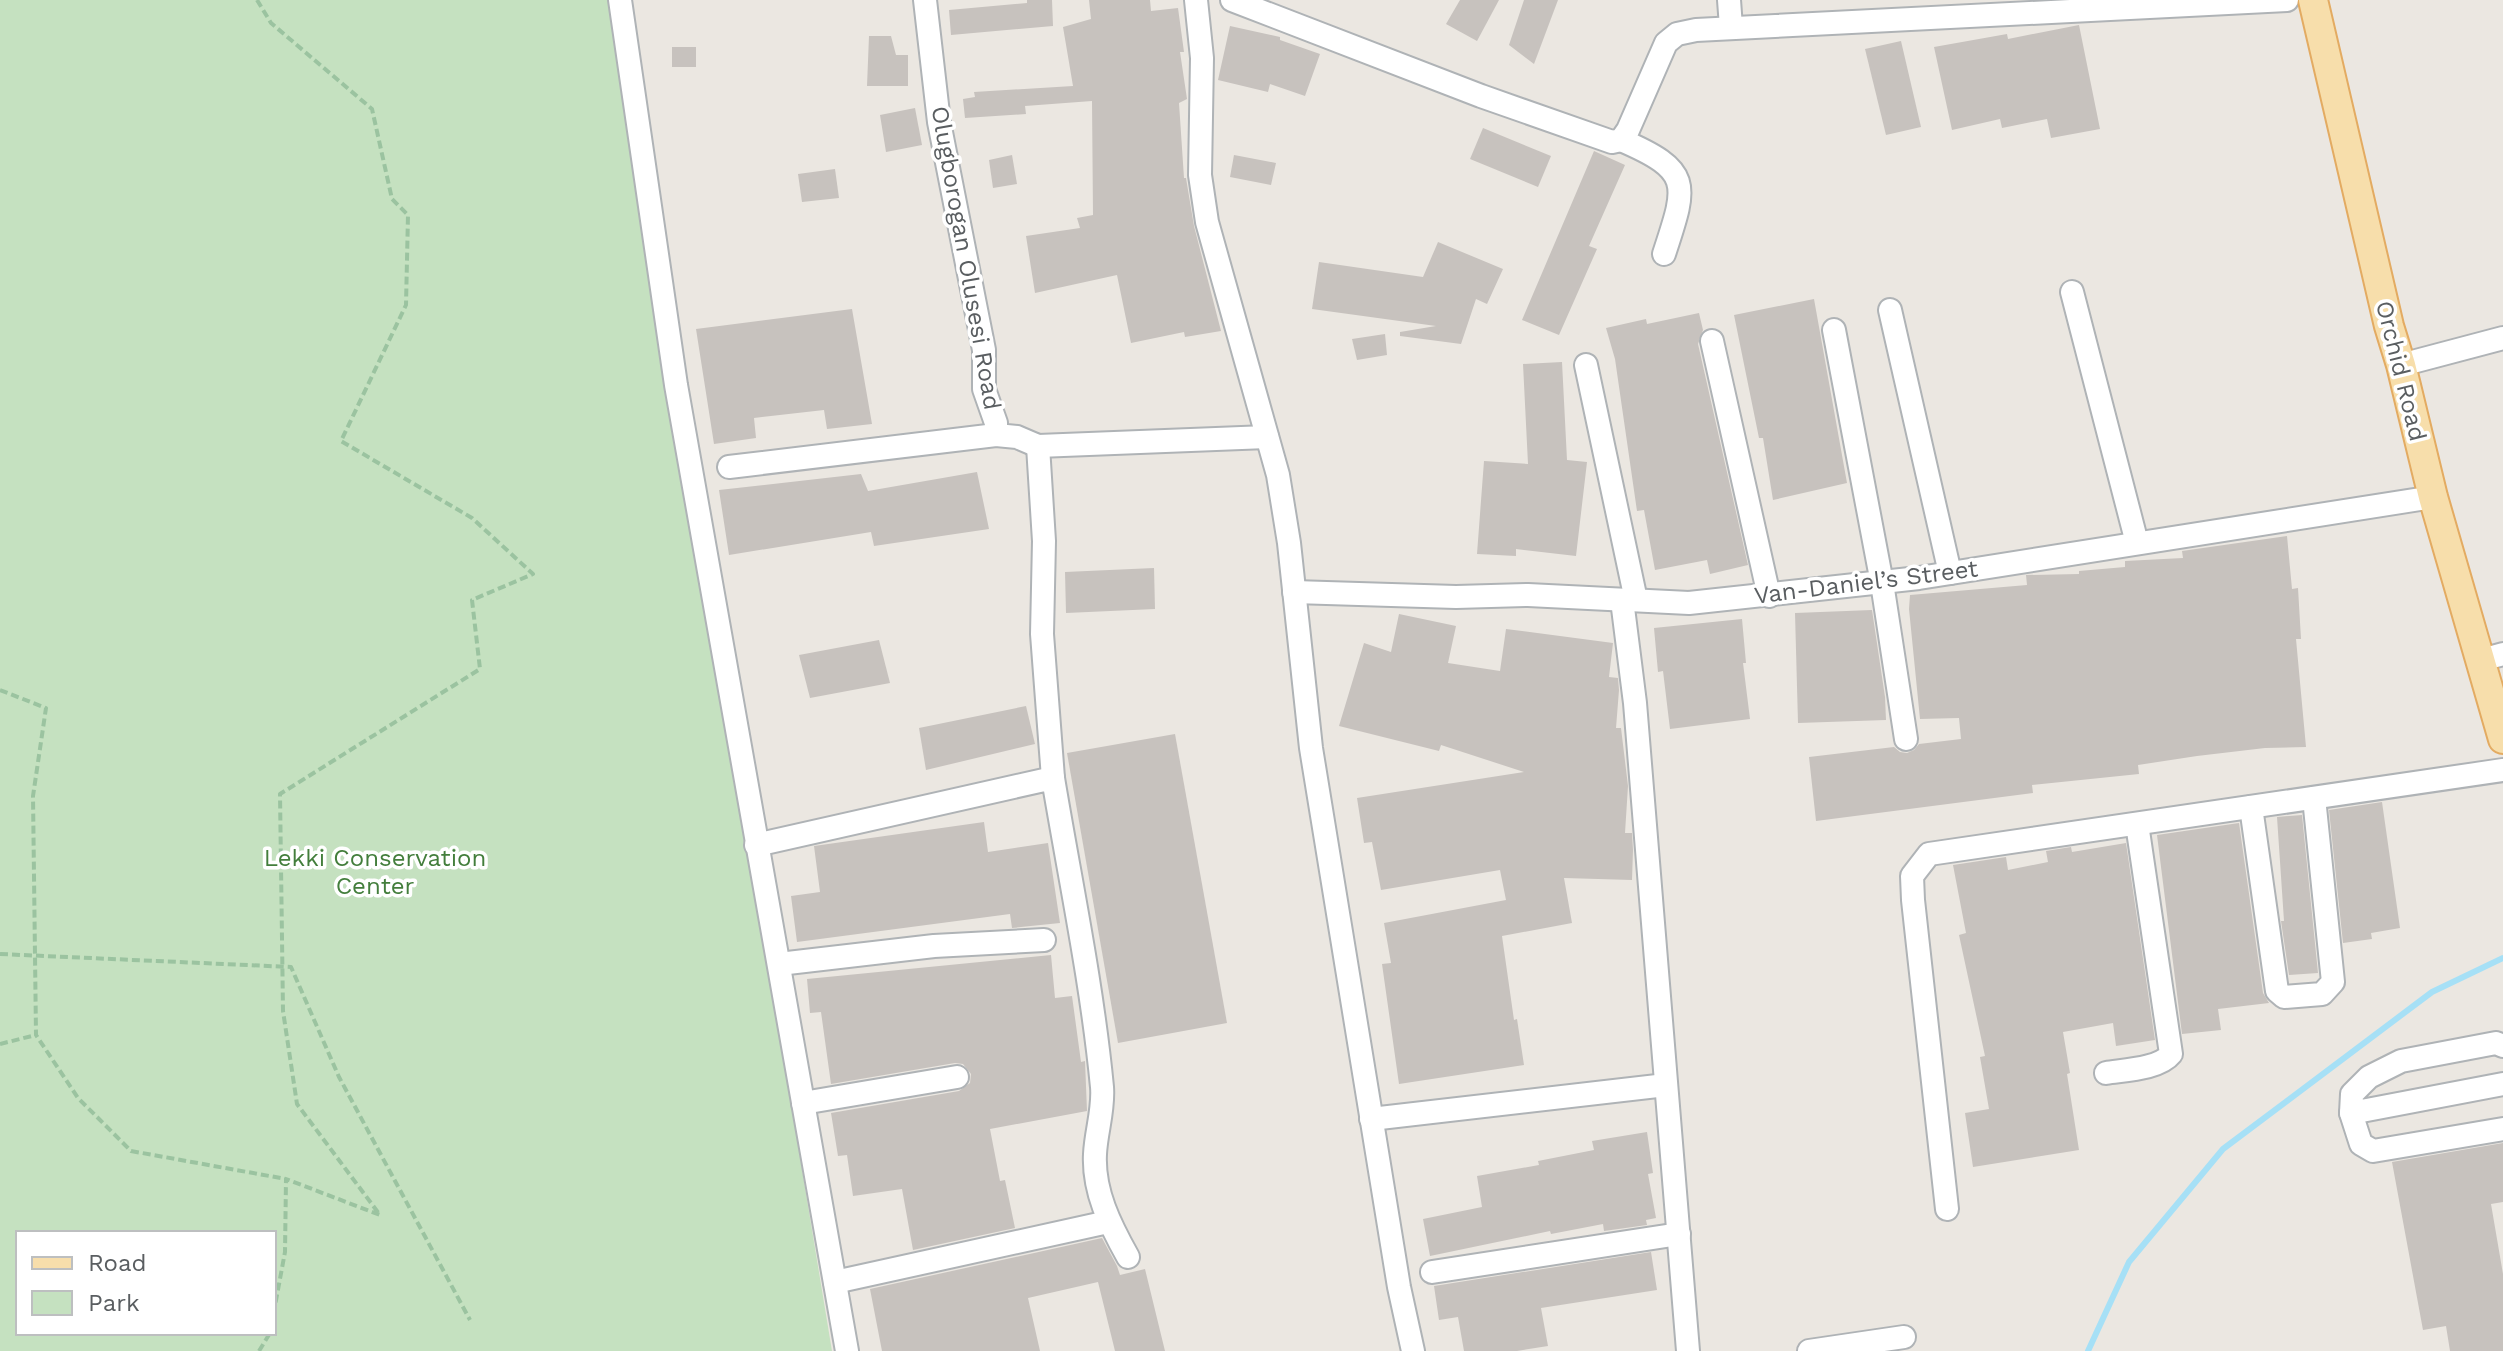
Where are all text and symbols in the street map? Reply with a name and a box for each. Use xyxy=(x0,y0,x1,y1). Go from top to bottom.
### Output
street label: Olugborogan Olusesi Road xyxy=(925,104,1007,412)
street label: Orchid Road xyxy=(2370,298,2432,444)
street label: Van-Daniel’s Street xyxy=(1752,554,1980,610)
park label: Lekki Conservation Center xyxy=(264,844,486,900)
legend xyxy=(16,1231,276,1335)
text: Road xyxy=(88,1249,147,1277)
text: Park xyxy=(88,1289,140,1317)

